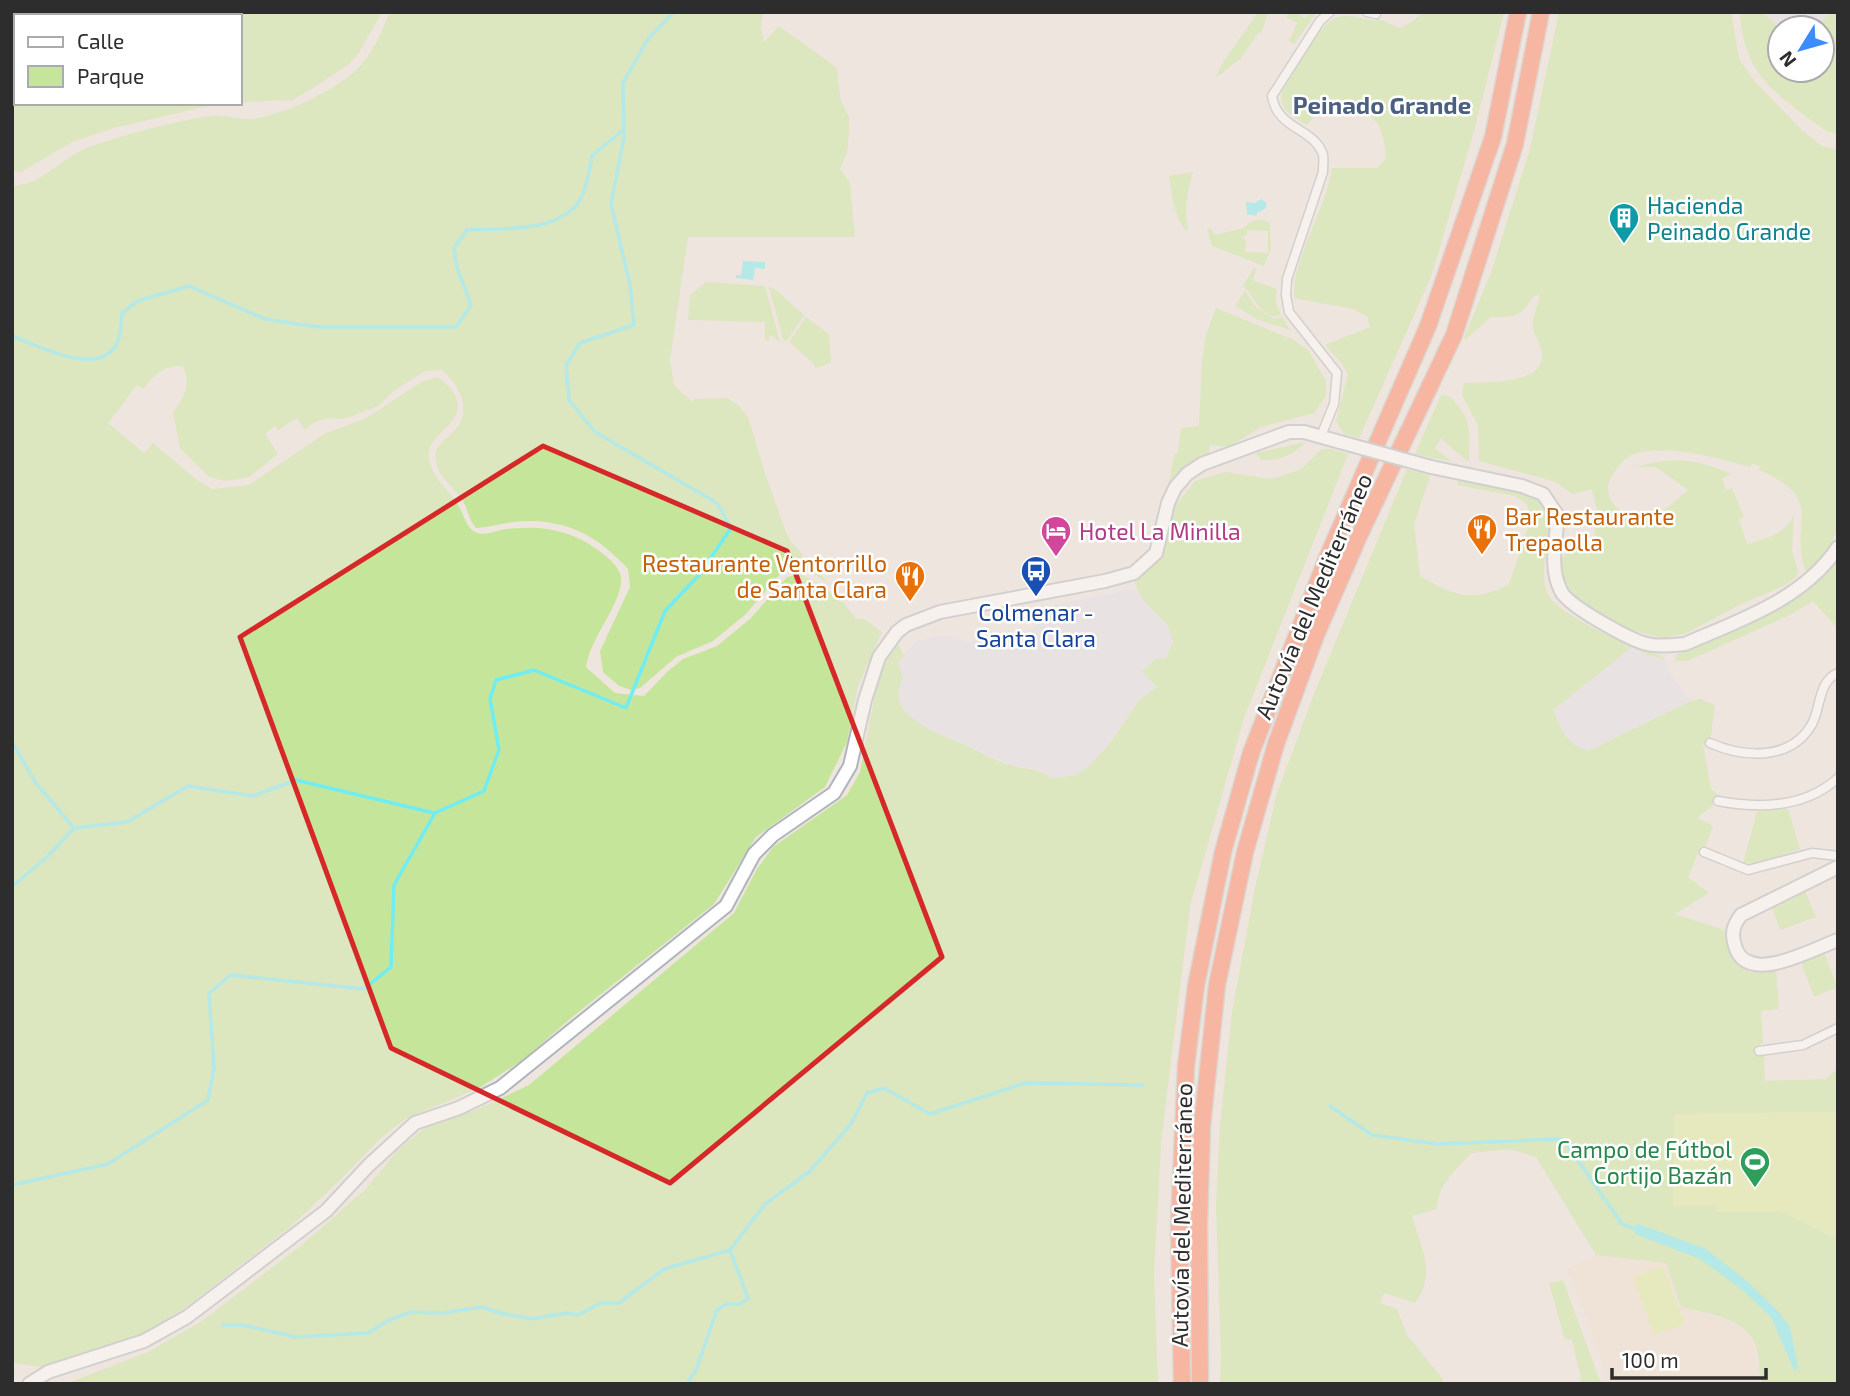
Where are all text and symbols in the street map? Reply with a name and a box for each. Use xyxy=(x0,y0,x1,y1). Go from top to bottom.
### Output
legend xyxy=(14,14,242,105)
north arrow xyxy=(1766,14,1836,84)
text: Calle xyxy=(77,28,124,53)
text: N xyxy=(1774,47,1800,72)
text: Parque xyxy=(77,63,144,88)
district label: Peinado Grande xyxy=(1293,90,1471,119)
place label: Hacienda Peinado Grande xyxy=(1647,191,1811,245)
building icon: Hacienda Peinado Grande xyxy=(1607,201,1641,245)
street label: Autovía del Mediterráneo xyxy=(1249,469,1377,723)
place label: Bar Restaurante Trepaolla xyxy=(1505,502,1675,556)
restaurant icon: Bar Restaurante Trepaolla xyxy=(1465,512,1499,556)
hotel icon: Hotel La Minilla xyxy=(1039,514,1073,558)
place label: Hotel La Minilla xyxy=(1079,517,1241,545)
place label: Restaurante Ventorrillo de Santa Clara xyxy=(642,549,887,603)
bus stop icon: Colmenar - Santa Clara xyxy=(1019,554,1053,598)
restaurant icon: Restaurante Ventorrillo de Santa Clara xyxy=(893,559,927,603)
place label: Colmenar - Santa Clara xyxy=(976,598,1096,652)
street label: Autovía del Mediterráneo xyxy=(1165,1083,1197,1347)
place label: Campo de Fútbol Cortijo Bazán xyxy=(1557,1135,1732,1189)
sports icon: Campo de Fútbol Cortijo Bazán xyxy=(1738,1145,1772,1189)
scale bar xyxy=(1612,1336,1766,1380)
text: 100 m xyxy=(1622,1347,1679,1372)

